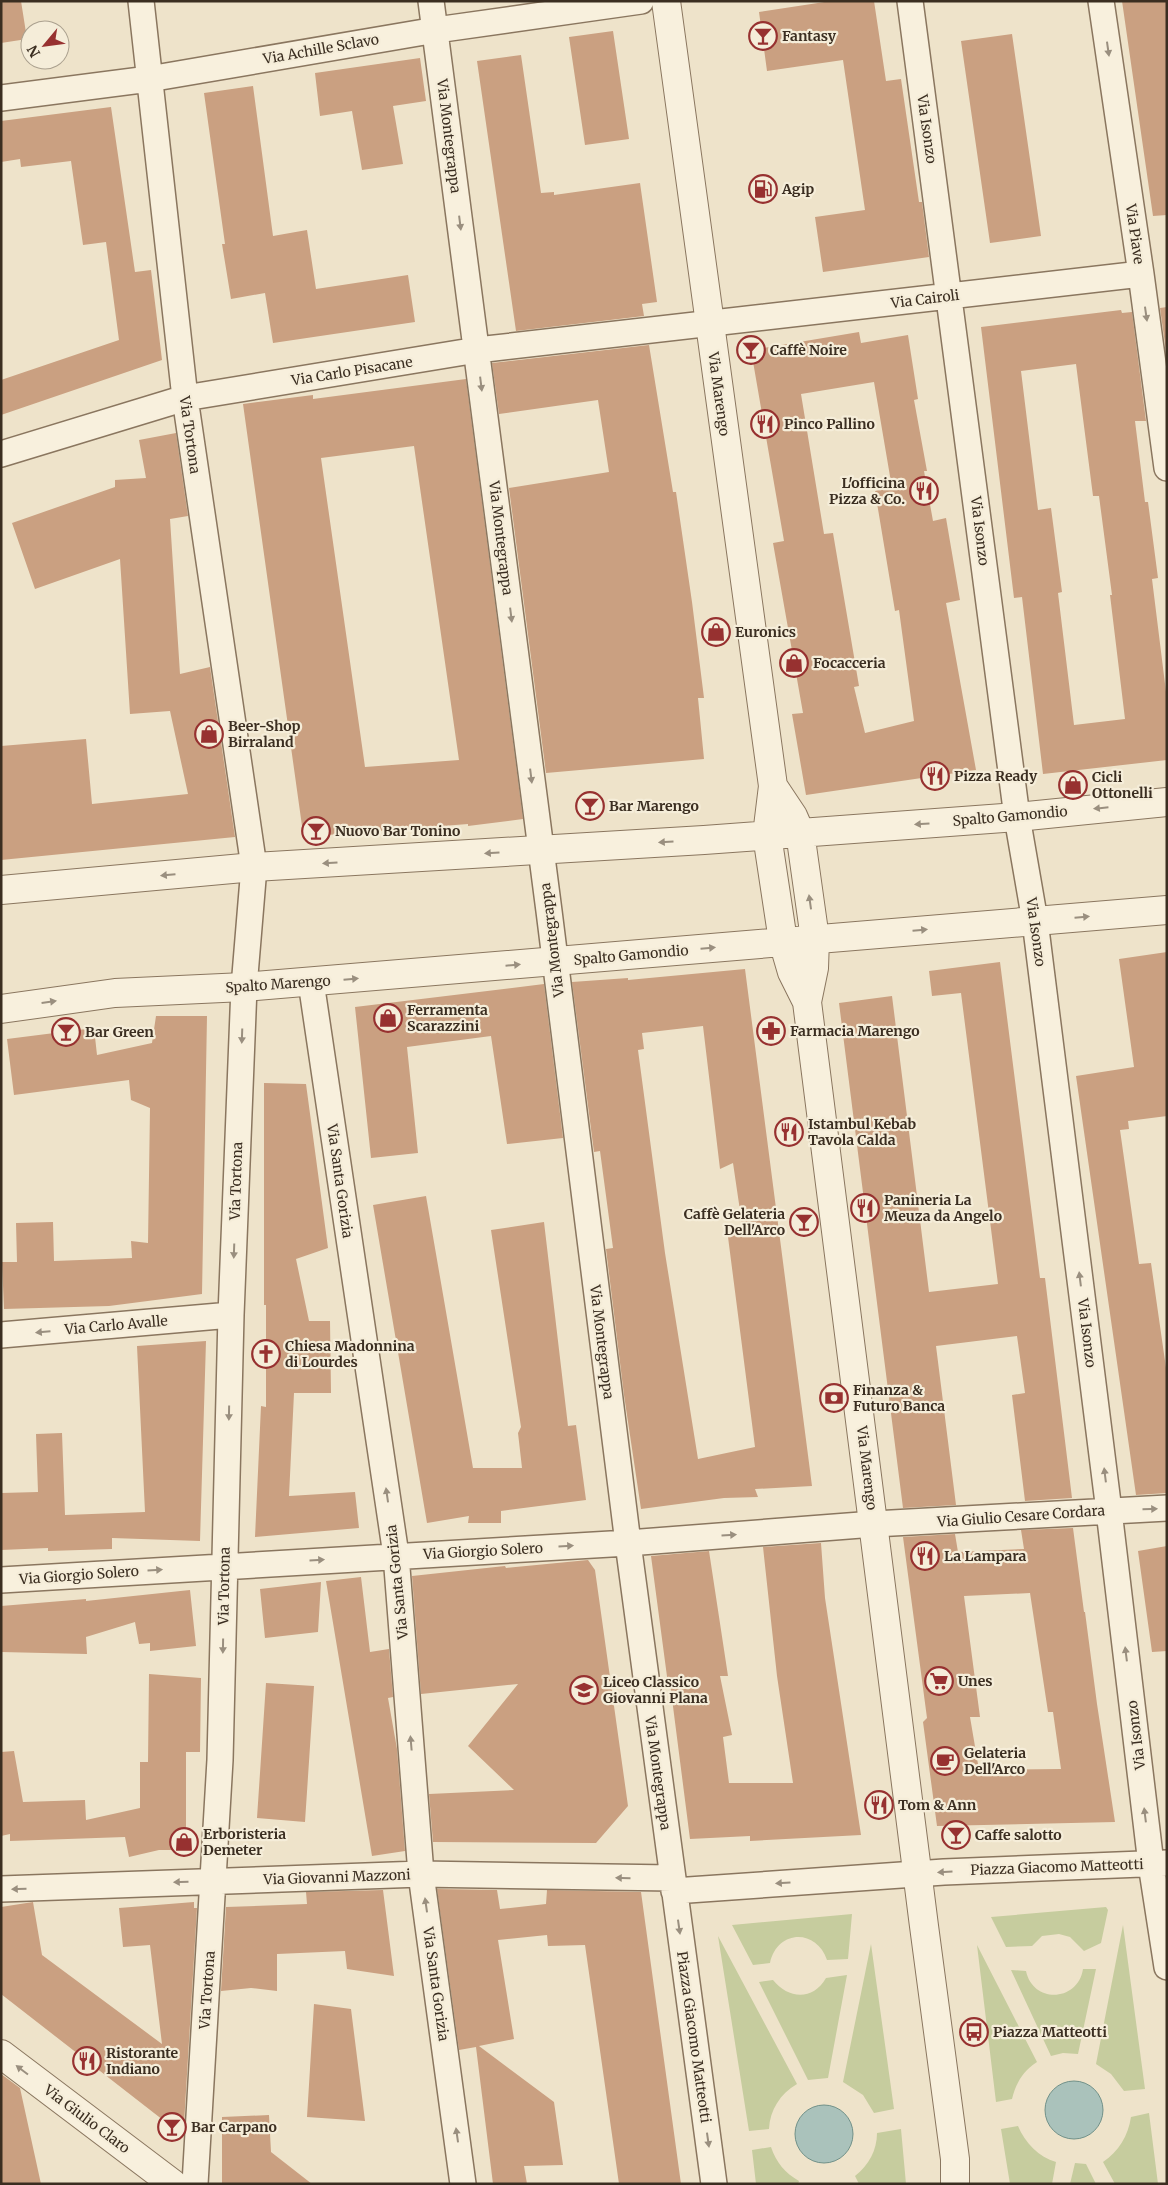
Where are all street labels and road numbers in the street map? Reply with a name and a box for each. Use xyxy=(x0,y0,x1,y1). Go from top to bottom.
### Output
street label: Via Achille Sclavo xyxy=(261,30,380,68)
street label: Via Montegrappa xyxy=(433,77,465,195)
street label: Via Isonzo xyxy=(913,92,941,165)
street label: Via Piave xyxy=(1122,202,1148,265)
street label: Via Cairoli xyxy=(889,286,961,312)
street label: Via Marengo xyxy=(704,350,734,437)
street label: Via Carlo Pisacane xyxy=(289,353,414,390)
street label: Via Tortona xyxy=(175,394,204,476)
street label: Via Montegrappa xyxy=(485,479,517,597)
street label: Via Isonzo xyxy=(967,494,993,567)
street label: Spalto Gamondio xyxy=(952,802,1068,830)
street label: Via Montegrappa xyxy=(536,881,568,999)
street label: Via Isonzo xyxy=(1022,895,1050,968)
street label: Spalto Gamondio xyxy=(573,941,689,969)
street label: Spalto Marengo xyxy=(225,971,331,997)
street label: Via Santa Gorizia xyxy=(323,1122,357,1240)
street label: Via Tortona xyxy=(226,1141,246,1221)
street label: Via Montegrappa xyxy=(586,1283,618,1401)
street label: Via Isonzo xyxy=(1074,1296,1100,1369)
street label: Via Carlo Avalle xyxy=(63,1312,168,1339)
street label: Via Marengo xyxy=(853,1424,881,1511)
street label: Via Giulio Cesare Cordara xyxy=(935,1501,1106,1531)
street label: Via Santa Gorizia xyxy=(382,1523,412,1641)
street label: Via Giorgio Solero xyxy=(422,1539,543,1563)
street label: Via Tortona xyxy=(214,1546,234,1626)
street label: Via Giorgio Solero xyxy=(18,1562,139,1588)
street label: Via Isonzo xyxy=(1123,1699,1149,1772)
street label: Via Montegrappa xyxy=(641,1714,675,1832)
street label: Piazza Giacomo Matteotti xyxy=(970,1855,1144,1879)
street label: Via Giovanni Mazzoni xyxy=(262,1865,411,1889)
street label: Via Santa Gorizia xyxy=(419,1925,453,2043)
street label: Via Tortona xyxy=(195,1950,219,2031)
street label: Piazza Giacomo Matteotti xyxy=(673,1950,715,2125)
street label: Via Giulio Claro xyxy=(40,2080,134,2157)

